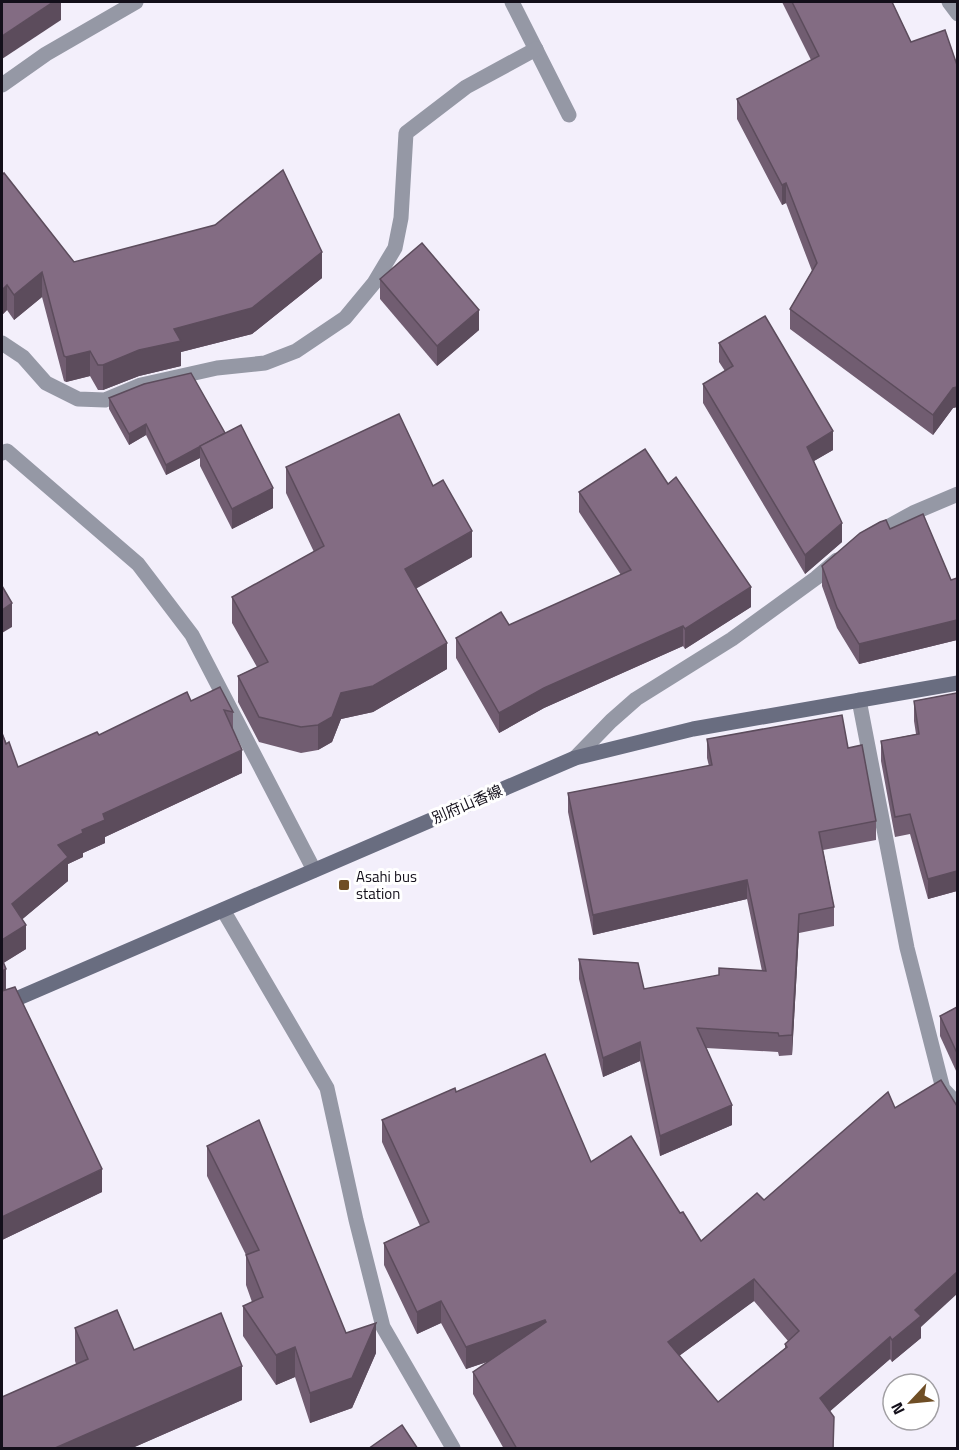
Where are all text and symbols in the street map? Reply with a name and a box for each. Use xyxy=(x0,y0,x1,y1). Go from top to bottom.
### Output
street label: 別府山香線 xyxy=(428,779,506,829)
place label: Asahi bus station xyxy=(356,865,417,905)
marker: Asahi bus station xyxy=(337,878,351,892)
north arrow xyxy=(881,1372,941,1432)
text: N xyxy=(884,1398,911,1419)

